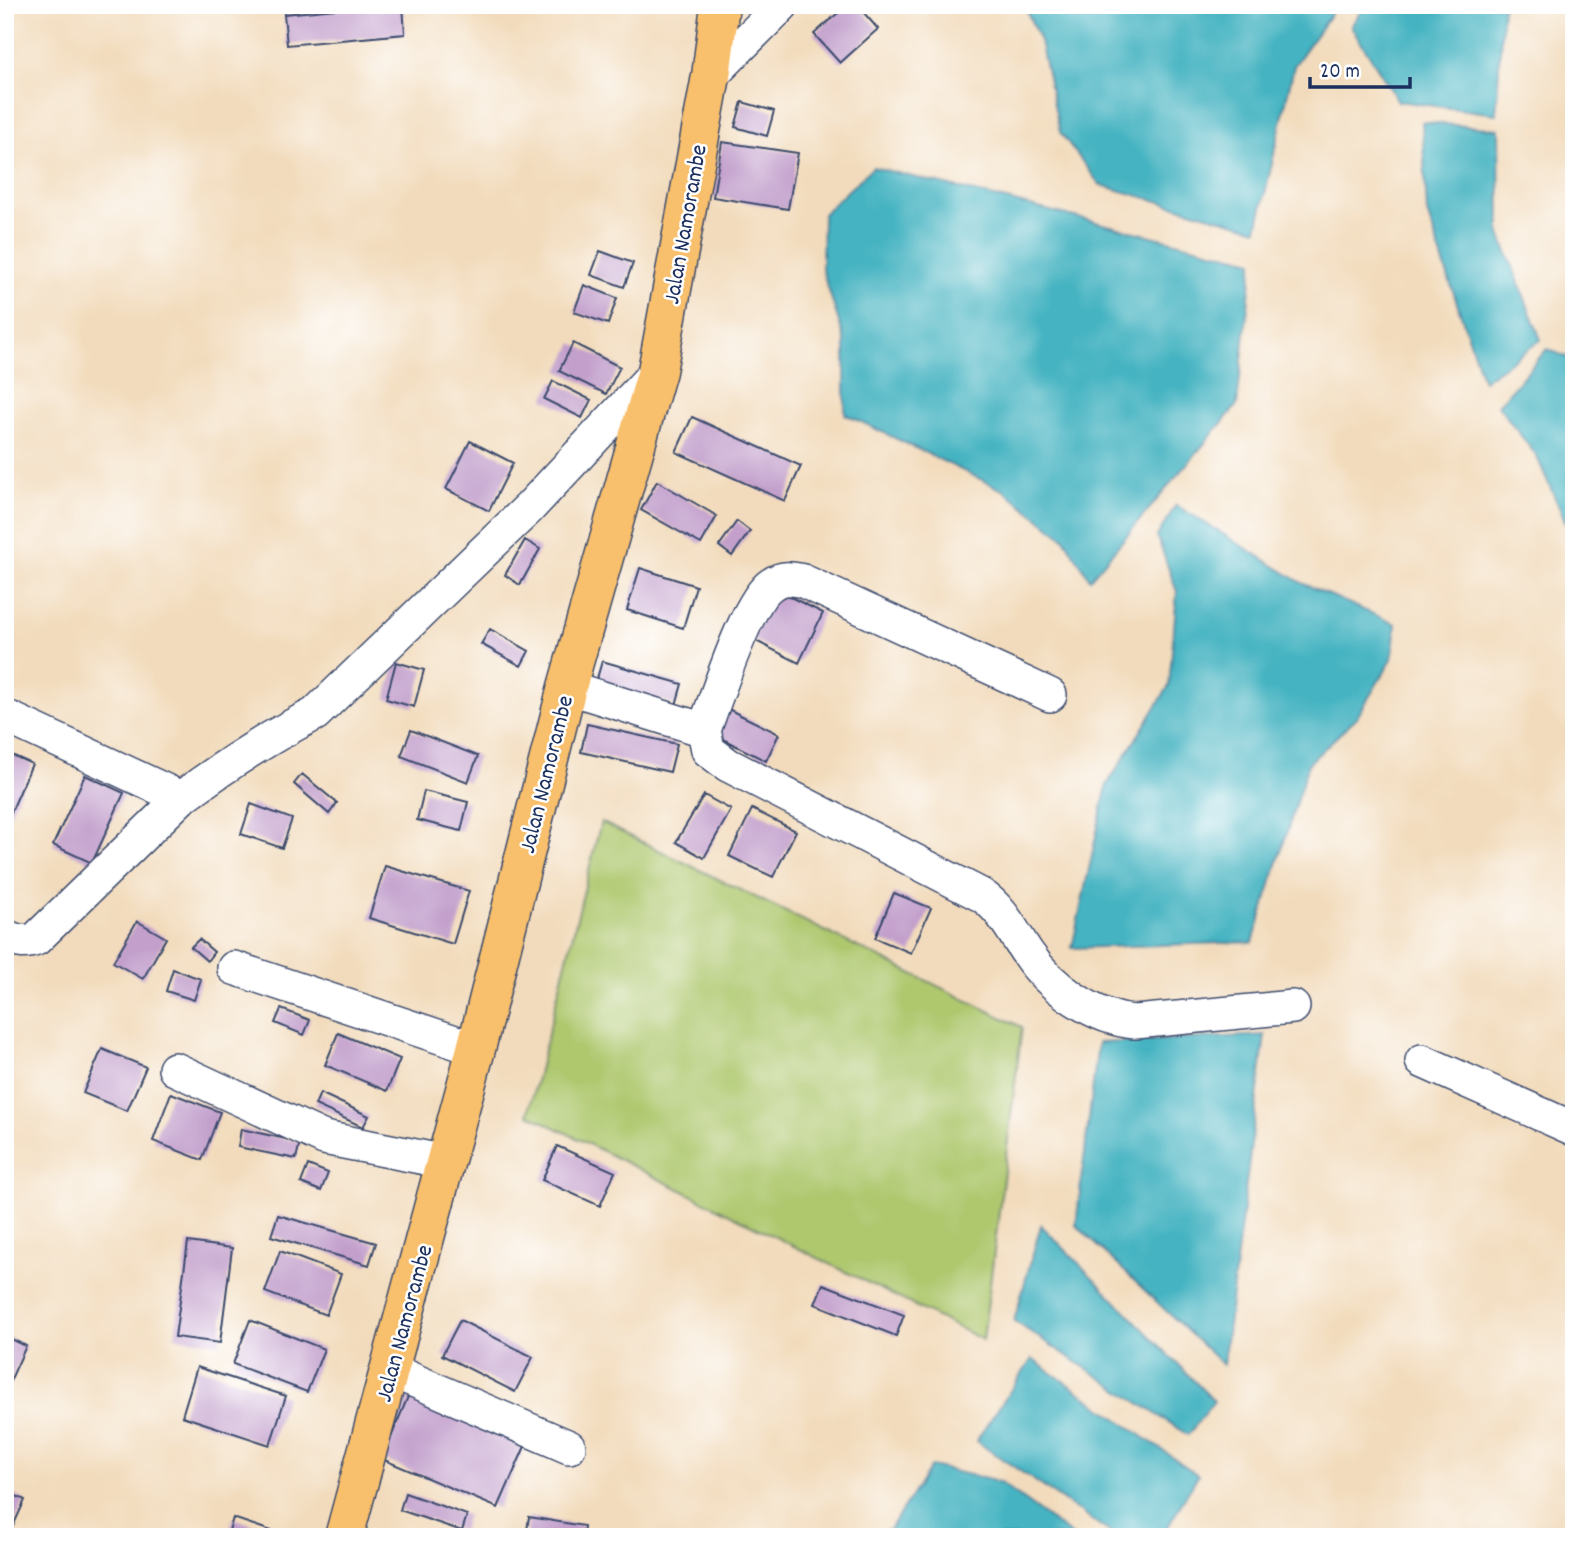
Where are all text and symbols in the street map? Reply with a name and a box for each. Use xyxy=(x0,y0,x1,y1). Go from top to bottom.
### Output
scale bar xyxy=(1310,46,1409,90)
text: 20 m xyxy=(1320,58,1360,88)
street label: Jalan Namorambe xyxy=(656,142,718,307)
street label: Jalan Namorambe xyxy=(512,692,584,857)
street label: Jalan Namorambe xyxy=(369,1241,443,1406)

